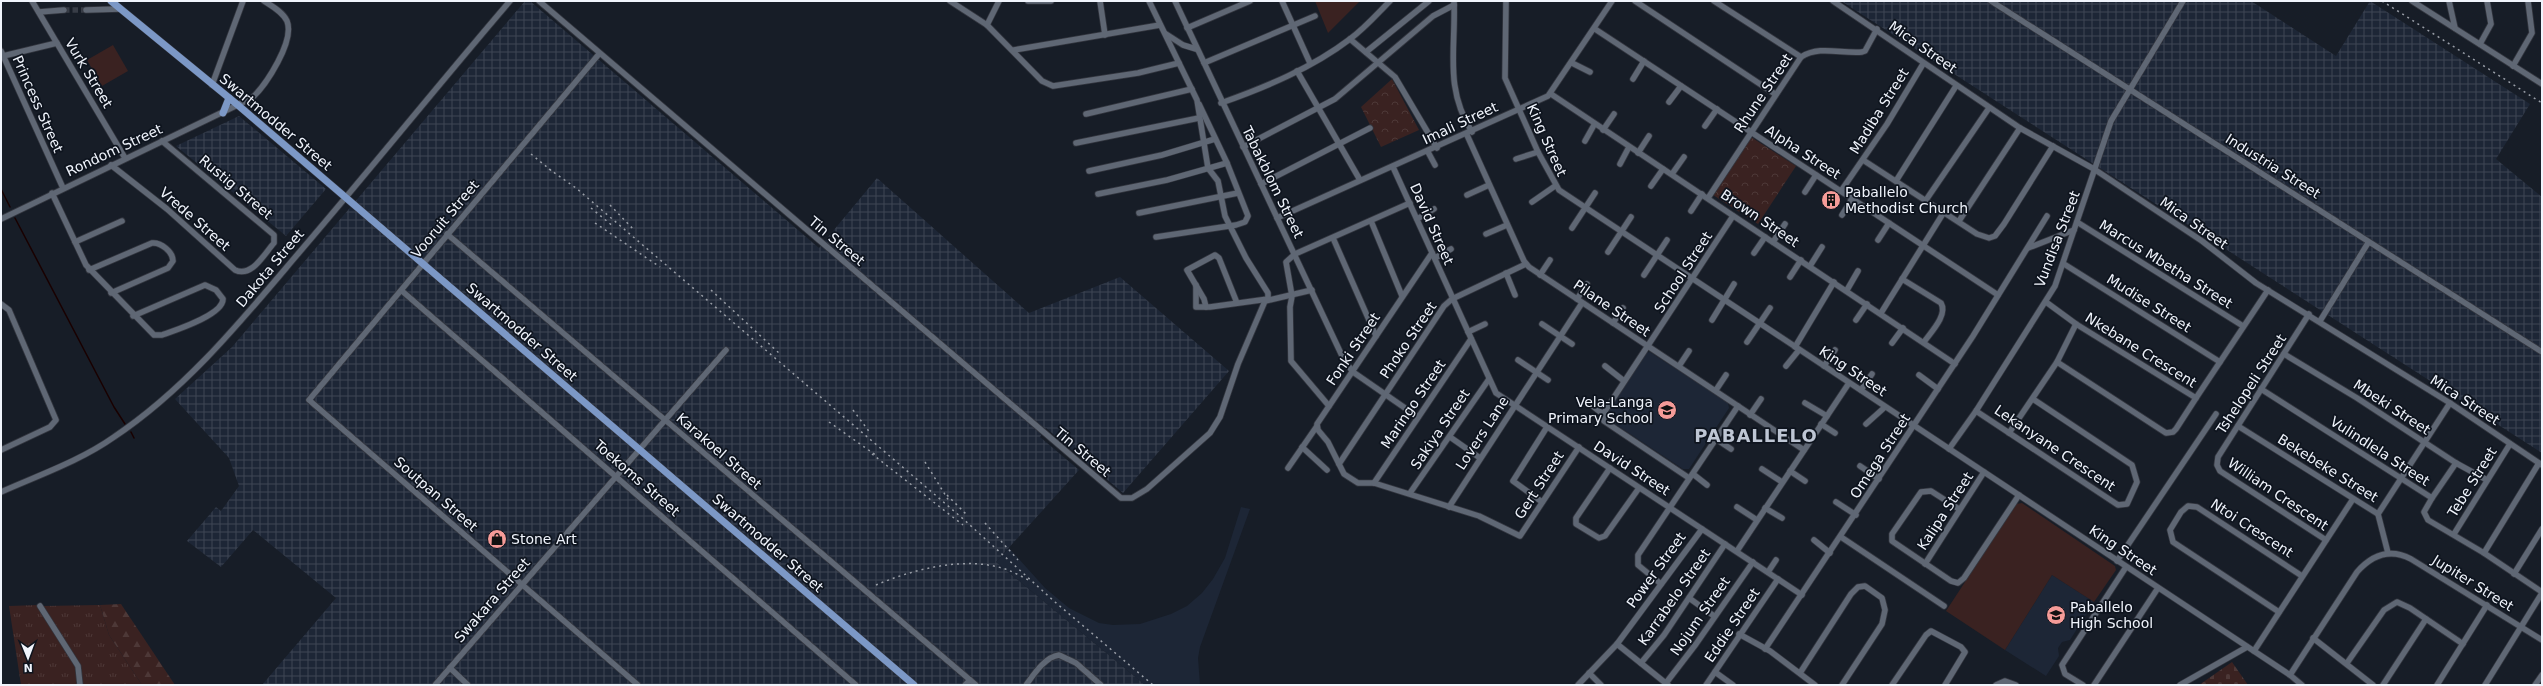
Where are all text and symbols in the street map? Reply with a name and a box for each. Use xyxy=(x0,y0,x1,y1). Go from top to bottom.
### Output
street label: Mica Street xyxy=(1886,18,1960,77)
street label: Vurk Street xyxy=(62,35,116,111)
street label: Rhune Street xyxy=(1731,50,1796,136)
street label: Princess Street xyxy=(9,53,67,155)
street label: Madiba Street xyxy=(1846,65,1912,157)
street label: Swartmodder Street xyxy=(217,70,336,174)
street label: Imali Street xyxy=(1420,98,1501,147)
street label: King Street xyxy=(1524,101,1570,179)
street label: Rondom Street xyxy=(63,120,165,179)
street label: Alpha Street xyxy=(1762,122,1844,183)
street label: Tabakblom Street xyxy=(1239,123,1307,241)
street label: Industria Street xyxy=(2223,130,2324,202)
street label: Rustig Street xyxy=(196,152,276,223)
street label: Vooruit Street xyxy=(408,176,483,261)
street label: David Street xyxy=(1407,181,1457,268)
street label: Vrede Street xyxy=(156,184,234,254)
place label: Paballelo Methodist Church xyxy=(1845,184,1968,216)
street label: Brown Street xyxy=(1718,186,1803,250)
street label: Vundisa Street xyxy=(2031,188,2083,289)
building icon: Paballelo Methodist Church xyxy=(1820,189,1842,211)
street label: Mica Street xyxy=(2157,194,2231,253)
street label: Tin Street xyxy=(805,212,869,269)
street label: Marcus Mbetha Street xyxy=(2096,216,2236,312)
street label: Dakota Street xyxy=(233,225,308,310)
street label: School Street xyxy=(1651,228,1715,316)
street label: Mudise Street xyxy=(2104,271,2195,336)
street label: Pilane Street xyxy=(1571,276,1654,340)
street label: Swartmodder Street xyxy=(463,280,581,385)
street label: Phoko Street xyxy=(1376,298,1440,381)
street label: Fonki Street xyxy=(1323,309,1383,388)
street label: Nkebane Crescent xyxy=(2083,309,2200,391)
street label: Tshelopeli Street xyxy=(2212,331,2290,438)
street label: King Street xyxy=(1816,343,1890,400)
street label: Maringo Street xyxy=(1377,356,1449,451)
street label: Mica Street xyxy=(2427,372,2503,429)
street label: Mbeki Street xyxy=(2350,376,2434,438)
street label: Sakiya Street xyxy=(1407,385,1473,472)
street label: Lovers Lane xyxy=(1452,393,1512,473)
place label: Vela-Langa Primary School xyxy=(1548,394,1653,426)
school or university icon: Vela-Langa Primary School xyxy=(1656,399,1678,421)
street label: Lekanyane Crescent xyxy=(1992,402,2119,495)
street label: Karakoel Street xyxy=(673,410,765,493)
street label: Omega Street xyxy=(1847,410,1914,501)
street label: Vulindlela Street xyxy=(2327,413,2433,489)
street label: Tin Street xyxy=(1051,423,1115,480)
district label: PABALLELO xyxy=(1694,425,1818,446)
street label: Bekebeke Street xyxy=(2275,431,2381,506)
street label: Toekoms Street xyxy=(590,436,683,520)
street label: David Street xyxy=(1591,437,1673,499)
street label: Tebe Street xyxy=(2444,444,2500,521)
street label: Gert Street xyxy=(1511,448,1567,522)
street label: Soutpan Street xyxy=(391,453,481,535)
street label: William Crescent xyxy=(2225,454,2332,534)
street label: Kalipa Street xyxy=(1914,469,1976,553)
street label: Swartmodder Street xyxy=(709,491,827,596)
street label: Ntoi Crescent xyxy=(2208,496,2296,561)
street label: King Street xyxy=(2086,522,2160,579)
shop icon: Stone Art xyxy=(486,528,508,550)
street label: Power Street xyxy=(1623,529,1689,611)
place label: Stone Art xyxy=(511,531,577,547)
street label: Karrabelo Street xyxy=(1635,545,1714,648)
street label: Jupiter Street xyxy=(2429,551,2517,615)
street label: Swakara Street xyxy=(451,554,533,646)
street label: Nojum Street xyxy=(1667,573,1733,658)
street label: Eddie Street xyxy=(1701,584,1763,665)
place label: Paballelo High School xyxy=(2070,599,2153,631)
school or university icon: Paballelo High School xyxy=(2045,604,2067,626)
north arrow xyxy=(8,638,48,678)
text: N xyxy=(23,661,33,674)

